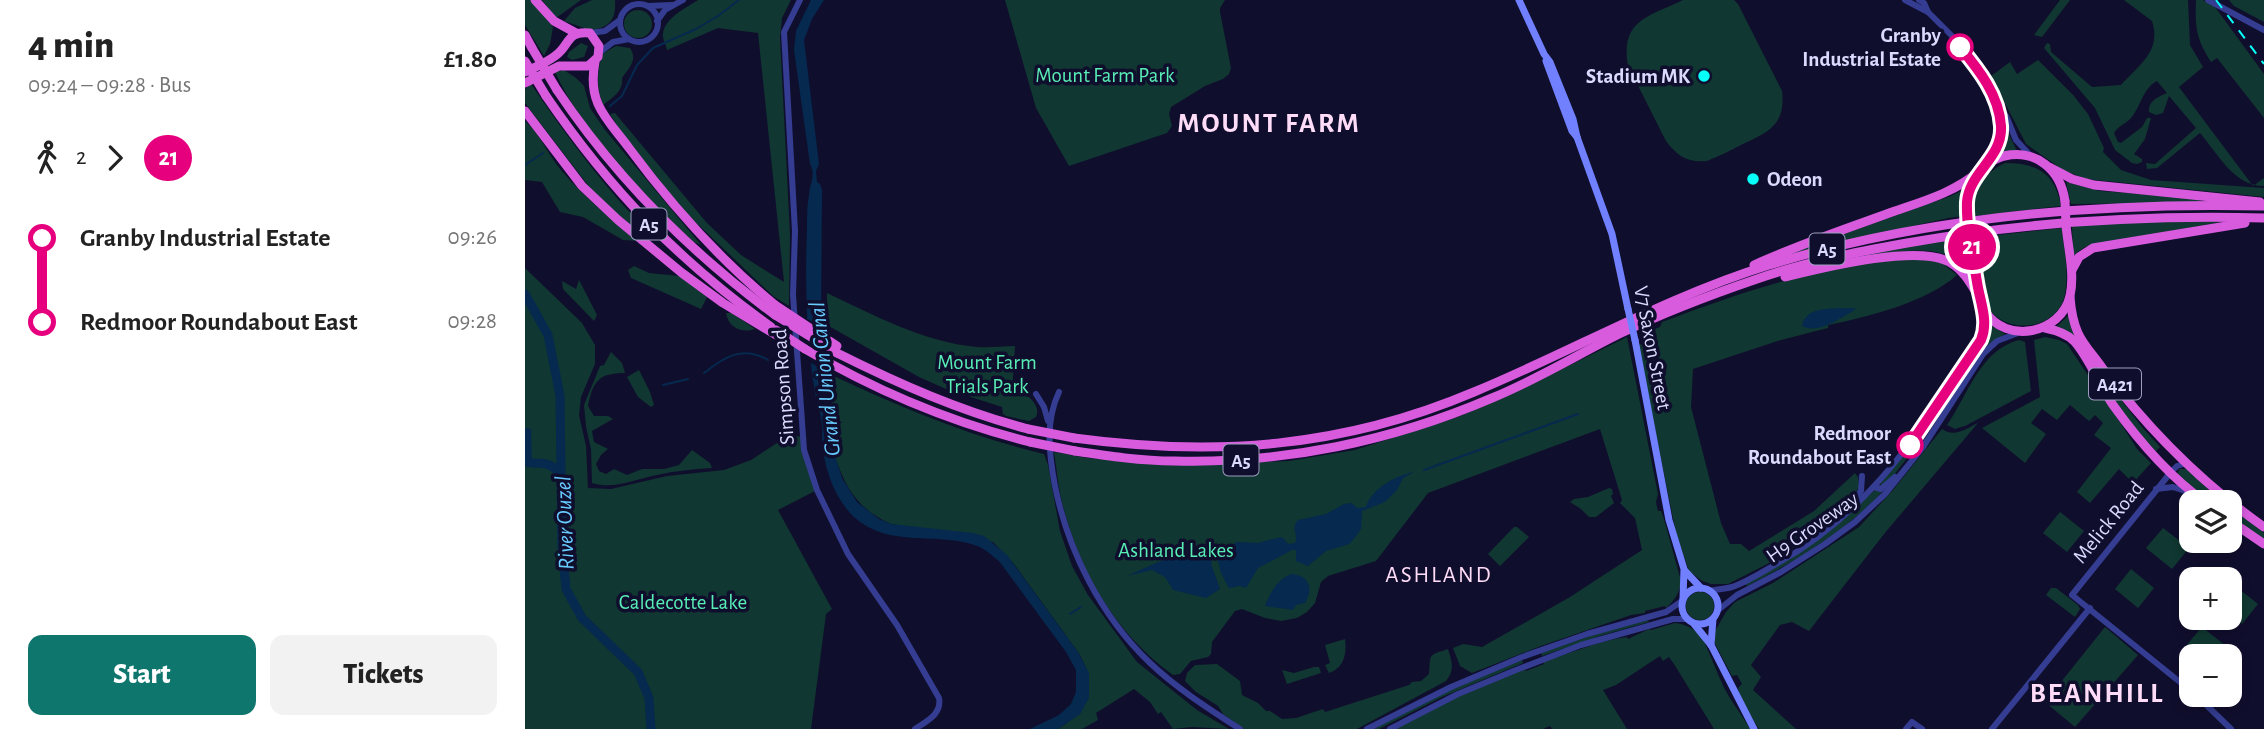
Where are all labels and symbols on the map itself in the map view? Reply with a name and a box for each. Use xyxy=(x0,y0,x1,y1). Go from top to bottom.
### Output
place label: Granby Industrial Estate xyxy=(1802,25,1942,70)
marker: Granby Industrial Estate xyxy=(1947,34,1973,60)
park label: Mount Farm Park xyxy=(1035,65,1175,86)
place label: Stadium MK xyxy=(1586,66,1691,87)
marker: Stadium MK xyxy=(1696,68,1712,84)
district label: MOUNT FARM xyxy=(1177,110,1361,138)
place label: Odeon xyxy=(1767,169,1823,190)
marker: Odeon xyxy=(1745,171,1761,187)
road number: A5 xyxy=(631,208,667,240)
line badge: 21 xyxy=(1941,224,2003,270)
road number: A5 xyxy=(1809,233,1845,264)
street label: V7 Saxon Street xyxy=(1630,284,1675,412)
water label: Grand Union Canal xyxy=(806,300,845,457)
street label: Simpson Road xyxy=(769,328,798,446)
park label: Mount Farm Trials Park xyxy=(937,352,1037,397)
road number: A421 xyxy=(2089,368,2141,400)
place label: Redmoor Roundabout East xyxy=(1748,423,1892,468)
marker: Redmoor Roundabout East xyxy=(1897,432,1923,458)
road number: A5 xyxy=(1223,444,1259,475)
water label: River Ouzel xyxy=(552,475,579,570)
street label: Melick Road xyxy=(2069,477,2148,567)
street label: H9 Groveway xyxy=(1762,488,1862,567)
park label: Ashland Lakes xyxy=(1118,540,1234,561)
district label: ASHLAND xyxy=(1385,564,1493,587)
park label: Caldecotte Lake xyxy=(619,592,747,613)
district label: BEANHILL xyxy=(2030,680,2164,708)

